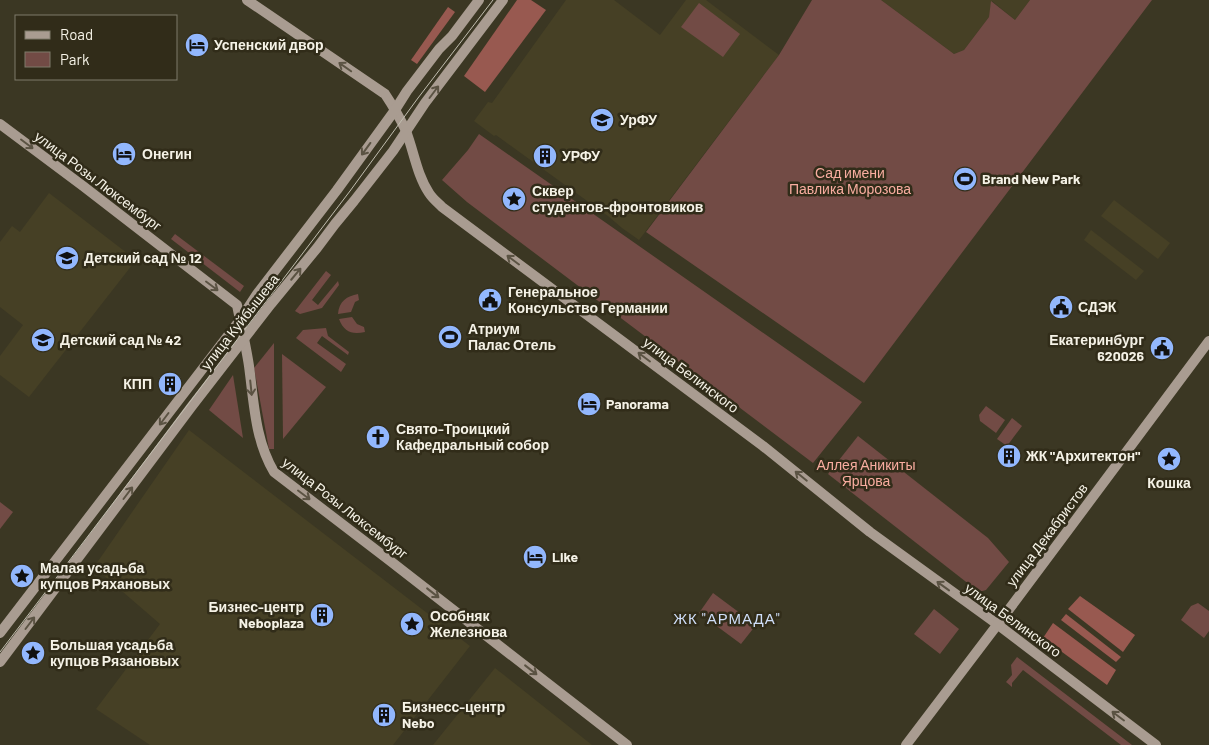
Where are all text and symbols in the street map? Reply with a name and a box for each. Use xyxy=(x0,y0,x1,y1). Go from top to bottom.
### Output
legend xyxy=(15,15,178,80)
text: Road xyxy=(60,25,93,43)
hotel icon: Успенский двор xyxy=(184,32,210,58)
place label: Успенский двор xyxy=(214,36,324,53)
text: Park xyxy=(60,50,90,68)
one-way arrow xyxy=(338,62,352,72)
one-way arrow xyxy=(428,86,439,99)
school or university icon: УрФУ xyxy=(589,107,615,133)
place label: УрФУ xyxy=(620,111,657,128)
street label: улица Розы Люксембург xyxy=(31,127,165,234)
one-way arrow xyxy=(20,139,33,150)
hotel icon: Онегин xyxy=(111,141,137,167)
one-way arrow xyxy=(361,142,371,156)
building icon: УРФУ xyxy=(532,143,558,169)
place label: Онегин xyxy=(142,145,192,162)
place label: УРФУ xyxy=(562,147,600,164)
park label: Сад имени Павлика Морозова xyxy=(789,164,911,197)
sports icon: Brand New Park xyxy=(952,166,978,192)
place label: Brand New Park xyxy=(982,170,1081,187)
place label: Сквер студентов-фронтовиков xyxy=(532,182,704,215)
place icon: Сквер студентов-фронтовиков xyxy=(501,186,527,212)
school or university icon: Детский сад № 12 xyxy=(54,245,80,271)
place label: Детский сад № 12 xyxy=(84,249,202,266)
one-way arrow xyxy=(507,254,520,265)
one-way arrow xyxy=(290,268,301,281)
street label: улица Куйбышева xyxy=(197,270,282,373)
one-way arrow xyxy=(205,281,218,292)
place label: Генеральное Консульство Германии xyxy=(508,283,668,316)
public building icon: Генеральное Консульство Германии xyxy=(477,287,503,313)
public building icon: СДЭК xyxy=(1048,294,1074,320)
place label: СДЭК xyxy=(1078,298,1117,315)
place label: Атриум Палас Отель xyxy=(468,320,557,353)
sports icon: Атриум Палас Отель xyxy=(437,324,463,350)
school or university icon: Детский сад № 42 xyxy=(30,327,56,353)
place label: Детский сад № 42 xyxy=(60,331,182,348)
place label: Екатеринбург 620026 xyxy=(1049,331,1144,364)
street label: улица Белинского xyxy=(640,333,743,416)
public building icon: Екатеринбург 620026 xyxy=(1149,335,1175,361)
one-way arrow xyxy=(638,351,651,362)
building icon: КПП xyxy=(157,371,183,397)
place label: КПП xyxy=(123,375,152,392)
one-way arrow xyxy=(246,379,256,395)
hotel icon: Panorama xyxy=(576,391,602,417)
place label: Panorama xyxy=(606,395,669,412)
one-way arrow xyxy=(159,412,169,426)
place label: Свято-Троицкий Кафедральный собор xyxy=(396,420,549,453)
church icon: Свято-Троицкий Кафедральный собор xyxy=(365,424,391,450)
building icon: ЖК "Архитектон" xyxy=(996,443,1022,469)
place icon: Кошка xyxy=(1156,446,1182,472)
place label: ЖК "Архитектон" xyxy=(1025,447,1140,464)
street label: улица Розы Люксембург xyxy=(279,453,411,562)
park label: Аллея Аникиты Ярцова xyxy=(816,456,916,489)
one-way arrow xyxy=(794,471,807,482)
place label: Кошка xyxy=(1147,474,1191,491)
street label: улица Декабристов xyxy=(1002,480,1091,590)
one-way arrow xyxy=(122,487,133,500)
one-way arrow xyxy=(297,489,310,500)
hotel icon: Like xyxy=(522,544,548,570)
place label: Like xyxy=(552,548,578,565)
place label: Малая усадьба купцов Ряхановых xyxy=(40,559,170,592)
place icon: Малая усадьба купцов Ряхановых xyxy=(9,563,35,589)
street label: улица Белинского xyxy=(962,579,1065,660)
one-way arrow xyxy=(936,581,950,591)
one-way arrow xyxy=(426,588,439,599)
place label: Бизнес-центр Neboplaza xyxy=(209,598,304,631)
building icon: Бизнес-центр Neboplaza xyxy=(309,602,335,628)
place label: Особняк Железнова xyxy=(429,607,507,640)
district label: ЖК "АРМАДА" xyxy=(673,609,781,627)
place icon: Особняк Железнова xyxy=(399,611,425,637)
one-way arrow xyxy=(25,616,35,630)
place label: Большая усадьба купцов Рязановых xyxy=(50,636,179,669)
place icon: Большая усадьба купцов Рязановых xyxy=(20,640,46,666)
one-way arrow xyxy=(524,665,538,675)
place label: Бизнесс-центр Nebo xyxy=(402,698,505,731)
building icon: Бизнесс-центр Nebo xyxy=(371,702,397,728)
one-way arrow xyxy=(1112,710,1125,721)

